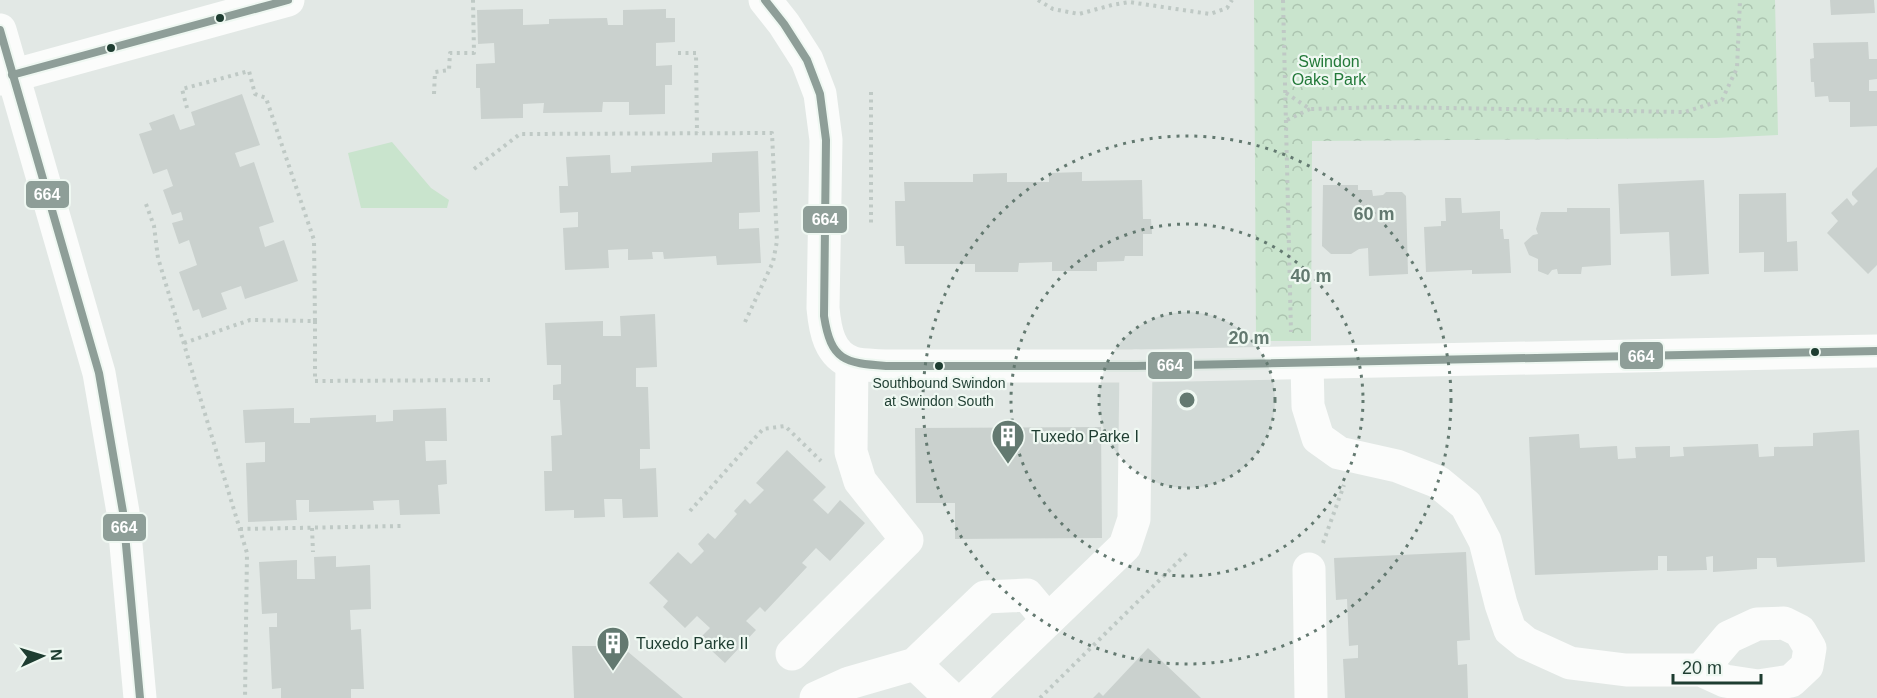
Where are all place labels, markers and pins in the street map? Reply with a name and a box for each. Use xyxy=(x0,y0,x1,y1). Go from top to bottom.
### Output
unlabelled marker xyxy=(214,12,226,24)
unlabelled marker xyxy=(105,42,117,54)
unlabelled marker xyxy=(1809,346,1821,358)
marker: Southbound Swindon at Swindon South xyxy=(933,360,945,372)
place label: Southbound Swindon at Swindon South xyxy=(872,375,1006,409)
centre of rings xyxy=(1177,390,1197,410)
building icon: Tuxedo Parke I xyxy=(990,418,1026,465)
place label: Tuxedo Parke I xyxy=(1031,428,1139,445)
building icon: Tuxedo Parke II xyxy=(595,625,631,672)
place label: Tuxedo Parke II xyxy=(636,635,748,652)

